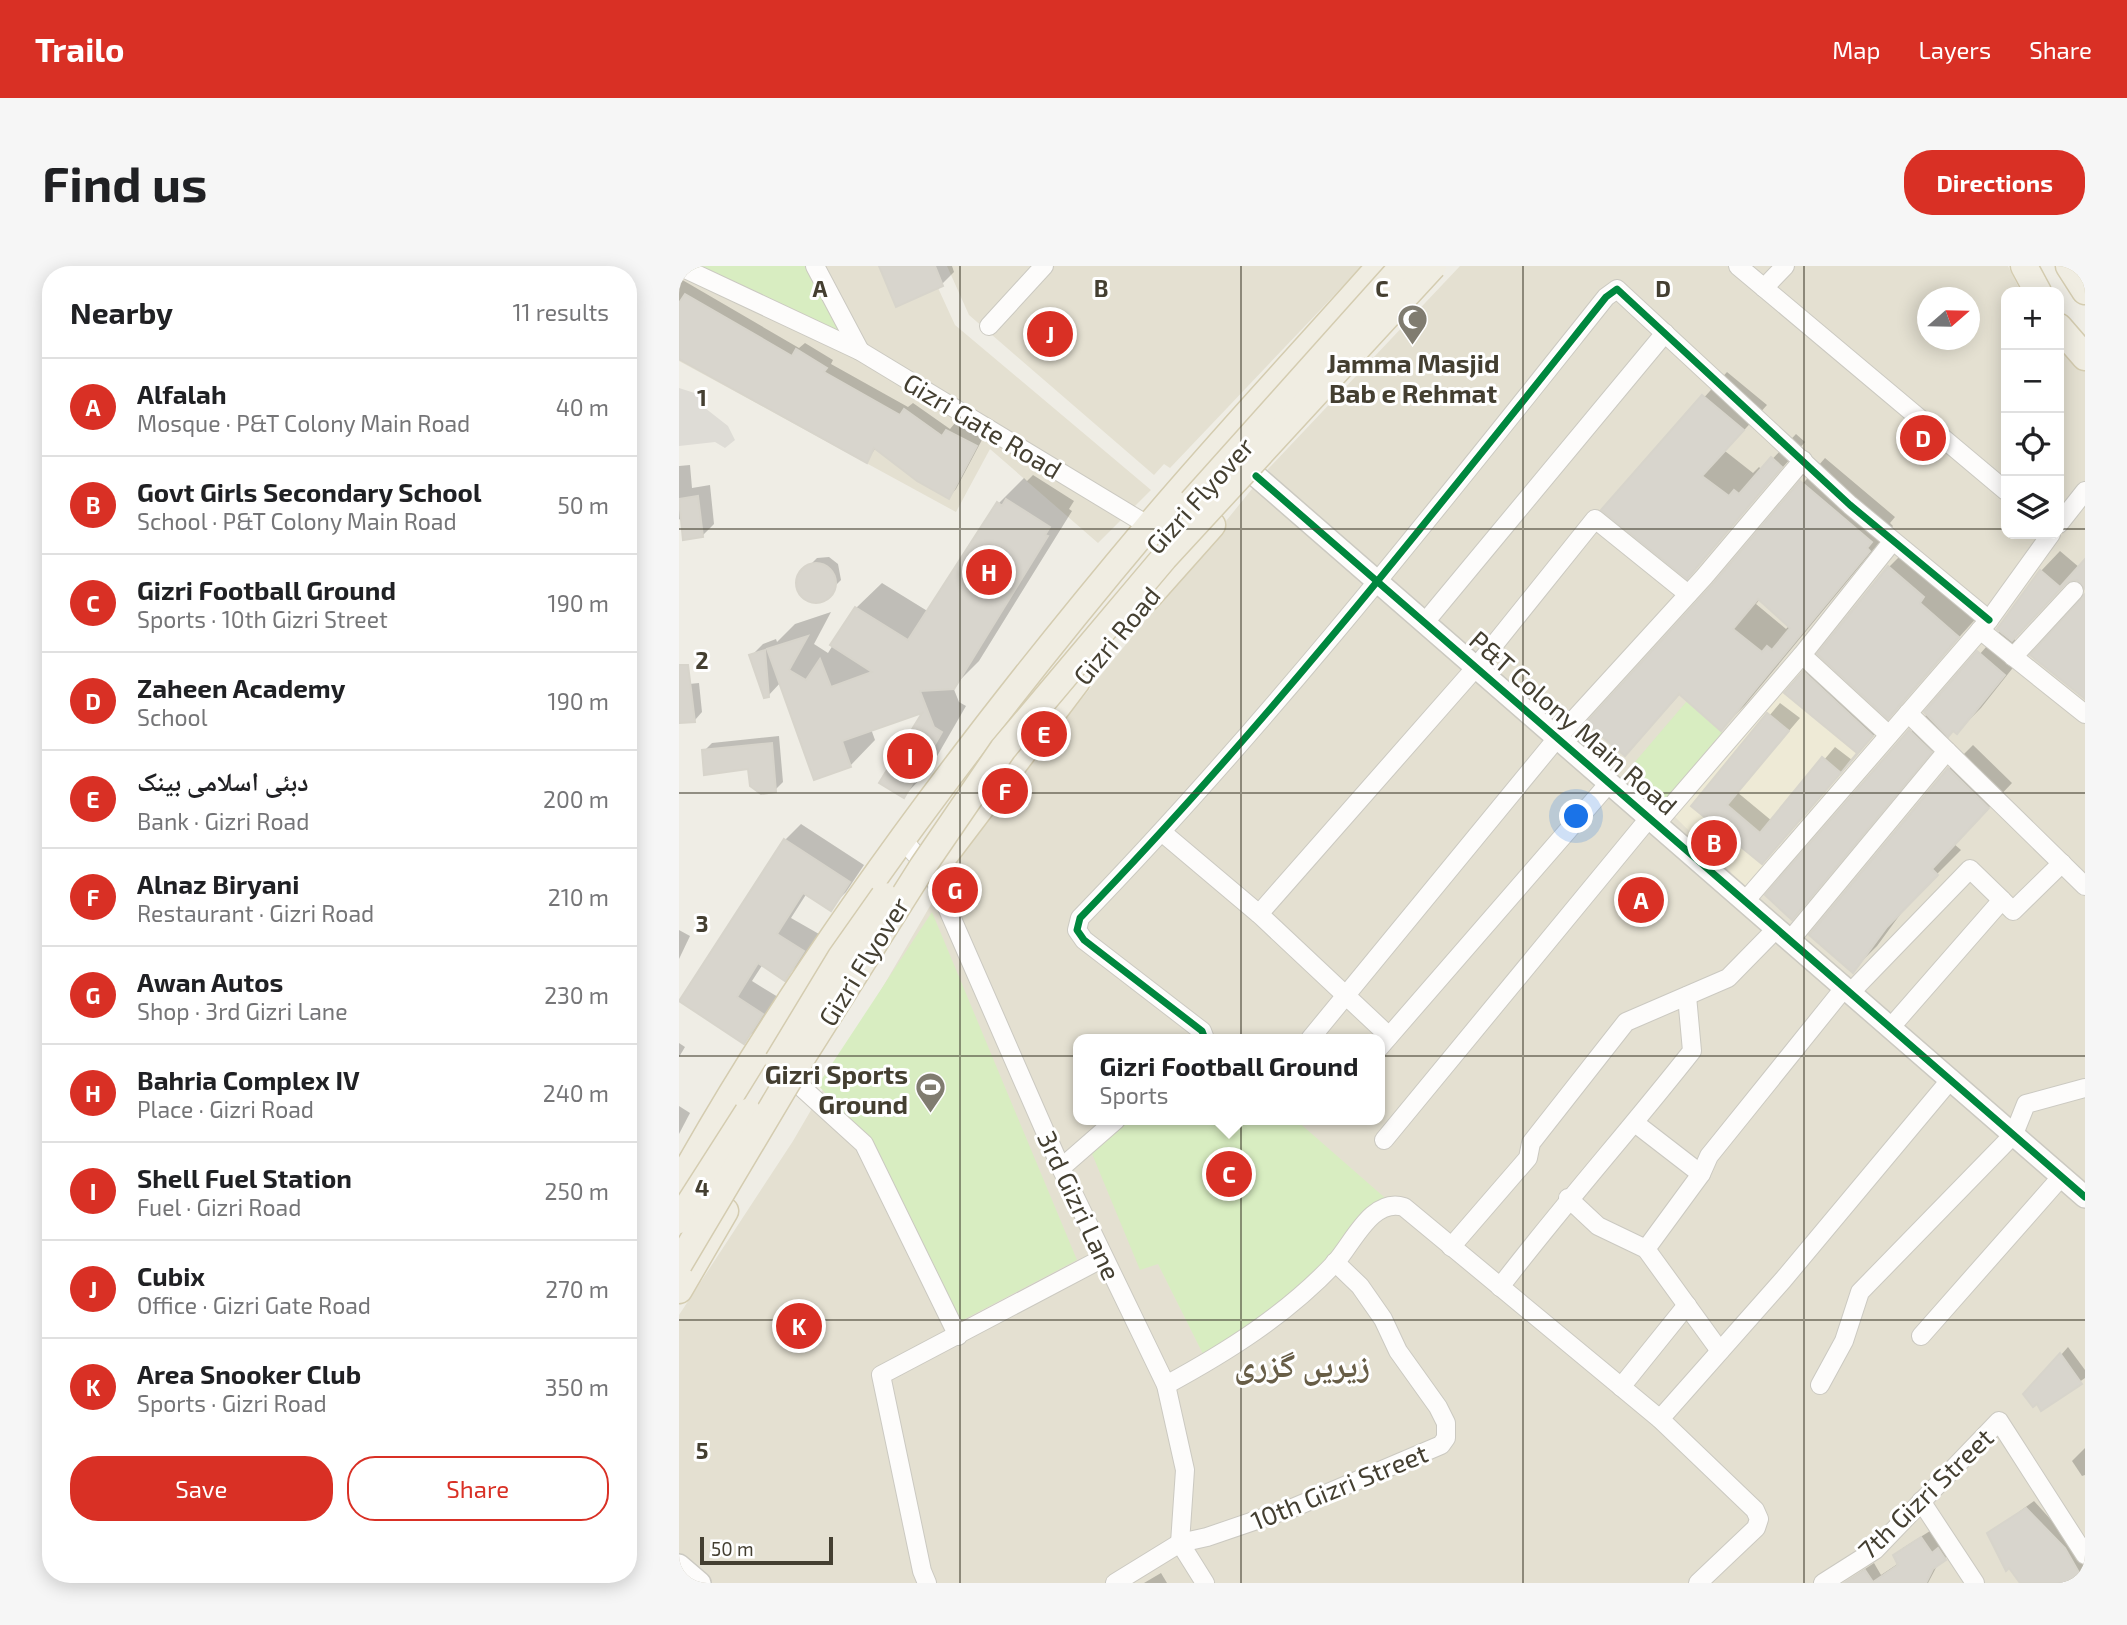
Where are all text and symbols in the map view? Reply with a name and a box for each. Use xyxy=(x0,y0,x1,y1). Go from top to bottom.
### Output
text: Trailo xyxy=(35,29,125,69)
text: Map xyxy=(1832,35,1880,64)
text: Layers xyxy=(1918,35,1991,64)
text: Share xyxy=(2029,35,2092,64)
button: Directions xyxy=(1904,150,2085,215)
text: Find us xyxy=(42,153,207,212)
text: A xyxy=(812,274,828,302)
text: B xyxy=(1094,274,1108,302)
text: C xyxy=(1375,274,1389,302)
text: D xyxy=(1655,274,1671,302)
north arrow xyxy=(1917,287,1980,350)
map controls xyxy=(2001,287,2064,539)
button: + xyxy=(2001,287,2064,350)
text: Nearby xyxy=(70,294,173,330)
text: 11 results xyxy=(512,298,609,326)
mosque icon: Jamma Masjid Bab e Rehmat xyxy=(1396,302,1430,346)
pin: J xyxy=(1027,308,1073,360)
place label: Jamma Masjid Bab e Rehmat xyxy=(1326,347,1500,408)
button: − xyxy=(2001,350,2064,413)
street label: Gizri Gate Road xyxy=(898,366,1068,484)
text: Alfalah xyxy=(137,378,227,409)
text: 1 xyxy=(697,383,707,411)
text: A xyxy=(85,393,101,421)
text: 40 m xyxy=(556,393,609,421)
text: Mosque · P&T Colony Main Road xyxy=(137,409,470,437)
pin: D xyxy=(1900,412,1946,464)
button: locate xyxy=(2001,413,2064,476)
street label: Gizri Flyover xyxy=(1139,430,1259,560)
text: Govt Girls Secondary School xyxy=(137,476,481,507)
button: layers xyxy=(2001,476,2064,539)
text: B xyxy=(86,491,100,519)
text: 50 m xyxy=(558,491,609,519)
text: School · P&T Colony Main Road xyxy=(137,507,457,535)
pin: H xyxy=(966,546,1012,598)
text: Gizri Football Ground xyxy=(137,574,396,605)
street label: Gizri Road xyxy=(1066,580,1166,690)
text: C xyxy=(86,589,100,617)
text: 190 m xyxy=(548,589,609,617)
text: Sports · 10th Gizri Street xyxy=(137,605,388,633)
street label: P&T Colony Main Road xyxy=(1464,623,1684,821)
text: 2 xyxy=(695,646,709,674)
text: Zaheen Academy xyxy=(137,672,345,703)
text: D xyxy=(85,687,101,715)
text: 190 m xyxy=(548,687,609,715)
text: School xyxy=(137,703,207,731)
pin: E xyxy=(1021,708,1067,760)
pin: I xyxy=(887,730,933,782)
text: دبئی اسلامی بینک xyxy=(137,765,309,796)
pin: F xyxy=(982,765,1028,817)
text: E xyxy=(86,785,100,813)
text: 200 m xyxy=(543,785,609,813)
your location xyxy=(1559,799,1593,833)
text: Bank · Gizri Road xyxy=(137,807,309,835)
pin: B xyxy=(1691,817,1737,869)
pin: G xyxy=(932,864,978,916)
text: Alnaz Biryani xyxy=(137,868,299,899)
pin: A xyxy=(1618,874,1664,926)
text: F xyxy=(87,883,99,911)
text: 210 m xyxy=(548,883,609,911)
street label: Gizri Flyover xyxy=(811,891,915,1031)
text: Restaurant · Gizri Road xyxy=(137,899,374,927)
text: 3 xyxy=(695,909,709,937)
text: Awan Autos xyxy=(137,966,283,997)
text: G xyxy=(86,981,100,1009)
text: 230 m xyxy=(544,981,609,1009)
text: Shop · 3rd Gizri Lane xyxy=(137,997,348,1025)
popup xyxy=(1073,1034,1385,1125)
text: Gizri Football Ground xyxy=(1100,1050,1358,1081)
place label: Gizri Sports Ground xyxy=(765,1058,908,1119)
text: Bahria Complex IV xyxy=(137,1064,360,1095)
sports icon: Gizri Sports Ground xyxy=(914,1071,948,1115)
text: H xyxy=(85,1079,101,1107)
text: 240 m xyxy=(543,1079,609,1107)
text: Sports xyxy=(1100,1081,1169,1109)
text: Place · Gizri Road xyxy=(137,1095,314,1123)
street label: 3rd Gizri Lane xyxy=(1032,1126,1128,1284)
pin: C xyxy=(1206,1148,1252,1200)
text: Shell Fuel Station xyxy=(137,1162,352,1193)
text: 4 xyxy=(695,1173,709,1201)
text: I xyxy=(90,1177,96,1205)
text: 250 m xyxy=(545,1177,609,1205)
text: Fuel · Gizri Road xyxy=(137,1193,301,1221)
text: Cubix xyxy=(137,1260,205,1291)
text: J xyxy=(89,1275,97,1303)
text: 270 m xyxy=(545,1275,609,1303)
text: Office · Gizri Gate Road xyxy=(137,1291,371,1319)
pin: K xyxy=(776,1300,822,1352)
district label: زیریں گزری xyxy=(1234,1344,1370,1386)
text: Area Snooker Club xyxy=(137,1358,361,1389)
text: K xyxy=(86,1373,100,1401)
text: 350 m xyxy=(545,1373,609,1401)
text: Sports · Gizri Road xyxy=(137,1389,327,1417)
street label: 7th Gizri Street xyxy=(1851,1421,1999,1565)
text: 5 xyxy=(696,1436,708,1464)
street label: 10th Gizri Street xyxy=(1246,1436,1432,1536)
button: Save xyxy=(70,1456,333,1521)
button: Share xyxy=(347,1456,609,1521)
scale bar xyxy=(700,1534,833,1566)
text: 50 m xyxy=(711,1537,754,1560)

